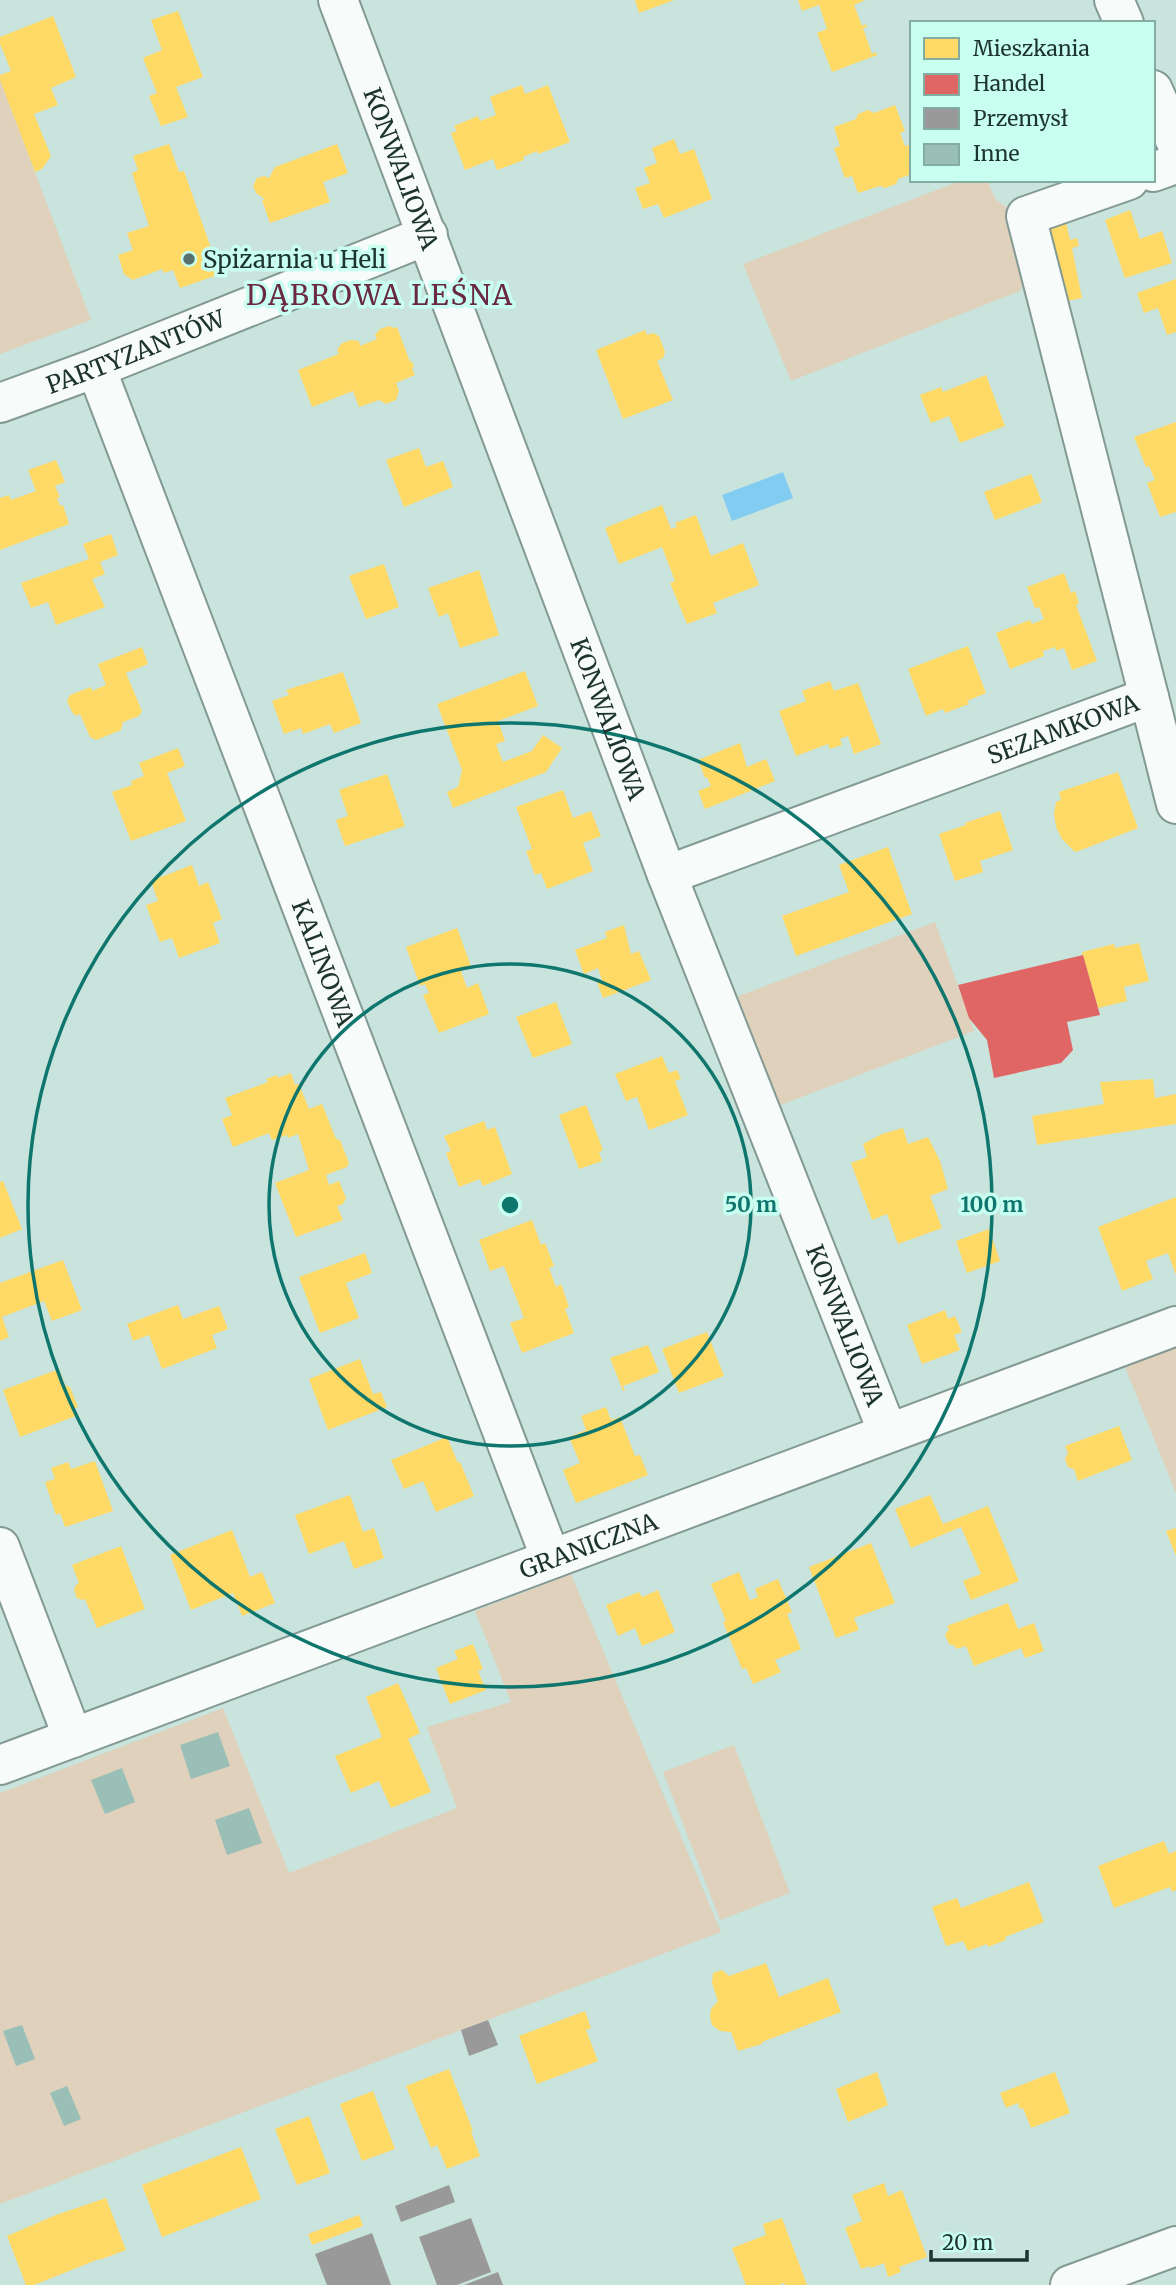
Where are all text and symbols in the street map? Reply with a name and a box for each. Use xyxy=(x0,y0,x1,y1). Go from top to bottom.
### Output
legend xyxy=(910,21,1155,182)
text: Mieszkania xyxy=(973,35,1090,62)
text: Handel xyxy=(973,70,1046,97)
street label: KONWALIOWA xyxy=(357,83,446,255)
text: Przemysł xyxy=(973,105,1068,132)
text: Inne xyxy=(973,140,1019,167)
place label: Spiżarnia u Heli xyxy=(203,244,387,275)
marker: Spiżarnia u Heli xyxy=(181,251,197,267)
district label: DĄBROWA LEŚNA xyxy=(246,277,514,313)
street label: PARTYZANTÓW xyxy=(42,302,230,400)
street label: KONWALIOWA xyxy=(564,634,653,805)
street label: SEZAMKOWA xyxy=(983,686,1144,771)
street label: KALINOWA xyxy=(285,895,362,1032)
text: 50 m xyxy=(725,1191,777,1218)
text: 100 m xyxy=(961,1191,1023,1218)
centre of rings xyxy=(498,1193,522,1217)
street label: KONWALIOWA xyxy=(799,1240,892,1411)
street label: GRANICZNA xyxy=(515,1505,663,1585)
scale bar xyxy=(931,2218,1027,2262)
text: 20 m xyxy=(942,2229,994,2256)

